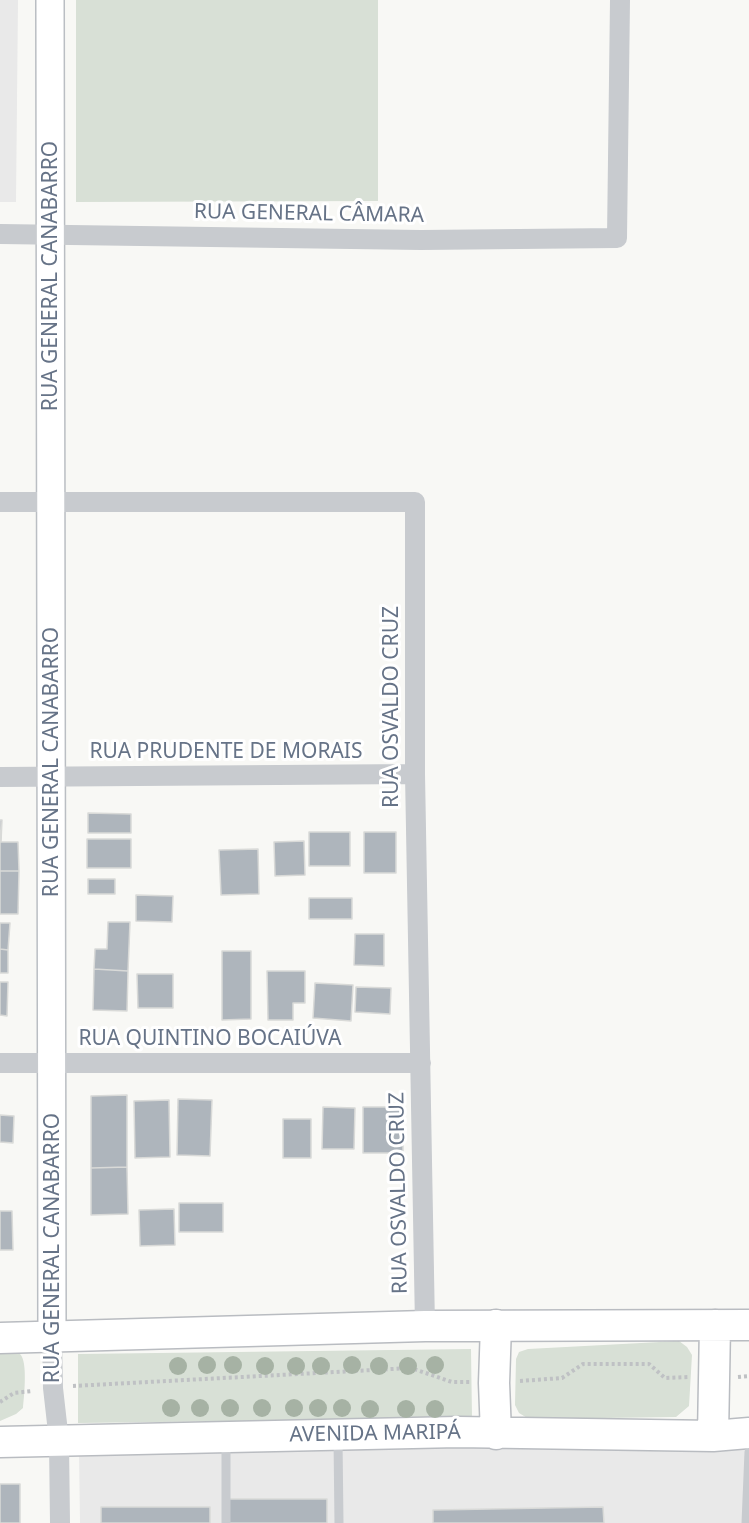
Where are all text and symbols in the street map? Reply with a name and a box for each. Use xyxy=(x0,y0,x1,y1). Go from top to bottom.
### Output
street label: RUA GENERAL CANABARRO xyxy=(38,141,64,411)
street label: RUA GENERAL CÂMARA xyxy=(194,199,424,229)
street label: RUA OSVALDO CRUZ xyxy=(379,606,405,808)
street label: RUA GENERAL CANABARRO xyxy=(39,627,65,897)
street label: RUA PRUDENTE DE MORAIS xyxy=(89,739,363,765)
street label: RUA QUINTINO BOCAIÚVA xyxy=(79,1026,341,1052)
street label: RUA OSVALDO CRUZ xyxy=(385,1092,413,1294)
street label: RUA GENERAL CANABARRO xyxy=(40,1113,66,1383)
street label: AVENIDA MARIPÁ xyxy=(289,1420,461,1448)

